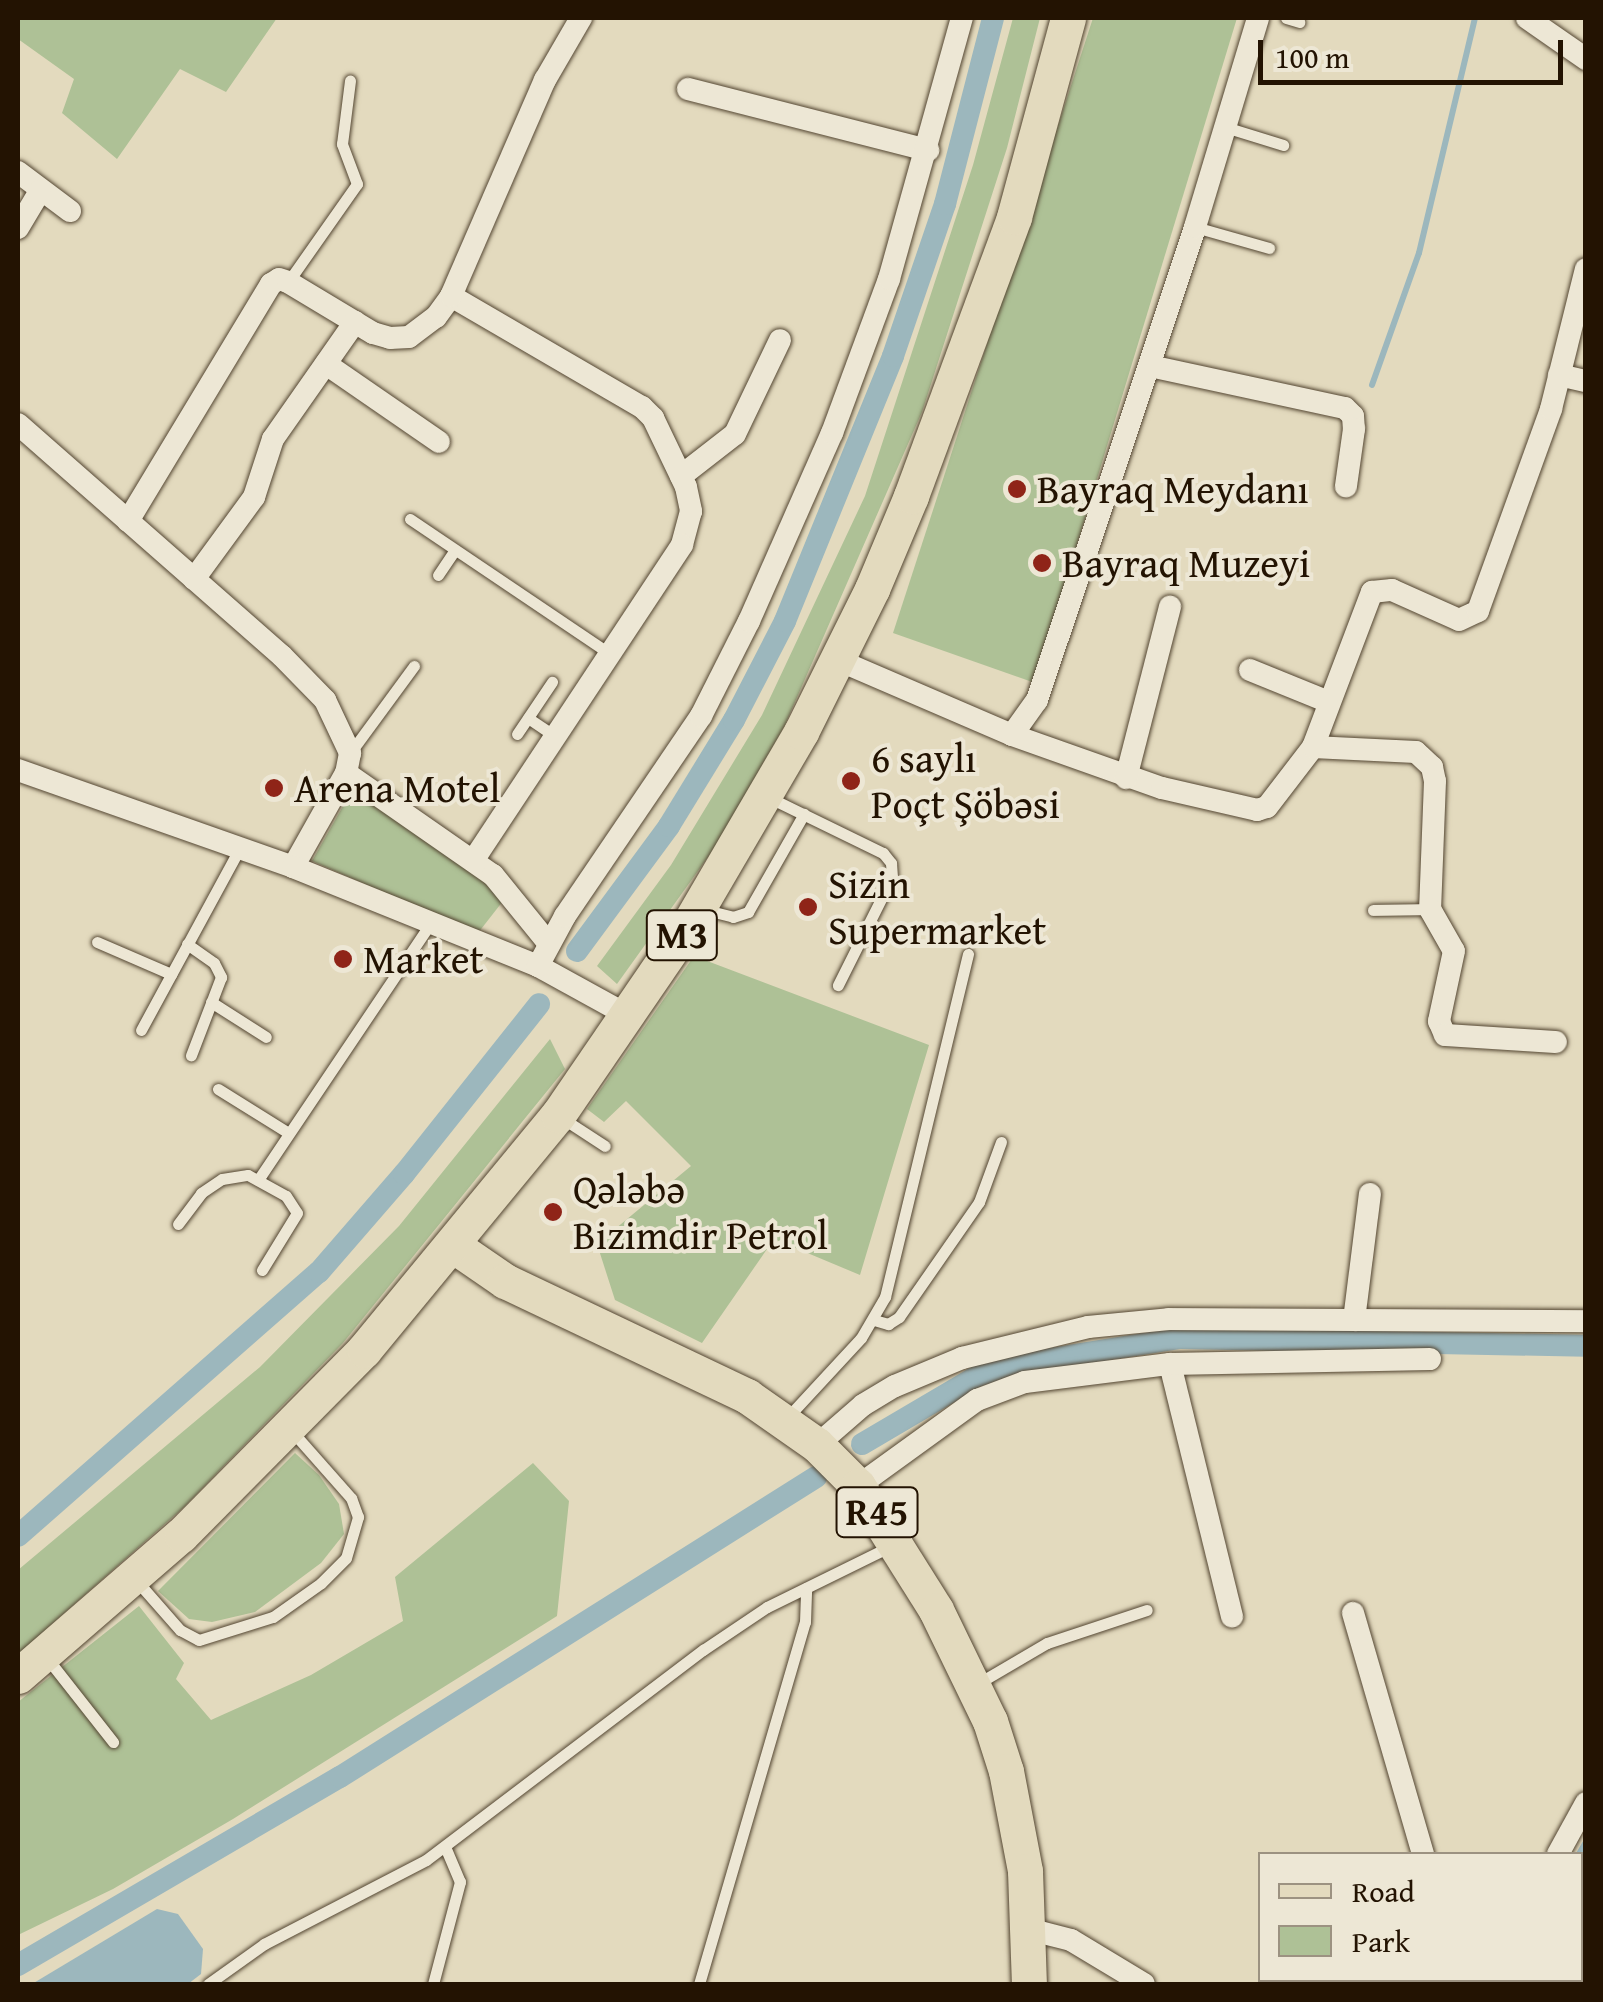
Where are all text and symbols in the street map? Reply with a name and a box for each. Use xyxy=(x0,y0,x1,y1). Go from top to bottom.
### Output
scale bar xyxy=(1263,20,1568,82)
text: 100 m xyxy=(1275,35,1349,79)
place label: Bayraq Meydanı xyxy=(1037,465,1309,513)
marker: Bayraq Meydanı xyxy=(1006,478,1028,500)
place label: Bayraq Muzeyi xyxy=(1062,539,1310,587)
marker: Bayraq Muzeyi xyxy=(1031,552,1053,574)
place label: 6 saylı Poçt Şöbəsi xyxy=(871,734,1060,828)
place label: Arena Motel xyxy=(294,764,500,812)
marker: 6 saylı Poçt Şöbəsi xyxy=(840,770,862,792)
marker: Arena Motel xyxy=(263,777,285,799)
place label: Sizin Supermarket xyxy=(828,860,1046,954)
marker: Sizin Supermarket xyxy=(797,896,819,918)
road number: M3 xyxy=(644,902,720,968)
place label: Market xyxy=(363,935,484,983)
marker: Market xyxy=(332,948,354,970)
place label: Qələbə Bizimdir Petrol xyxy=(573,1165,828,1259)
marker: Qələbə Bizimdir Petrol xyxy=(542,1201,564,1223)
road number: R45 xyxy=(834,1479,920,1545)
legend xyxy=(1258,1852,1583,1982)
text: Road xyxy=(1352,1869,1415,1913)
text: Park xyxy=(1352,1919,1410,1963)

